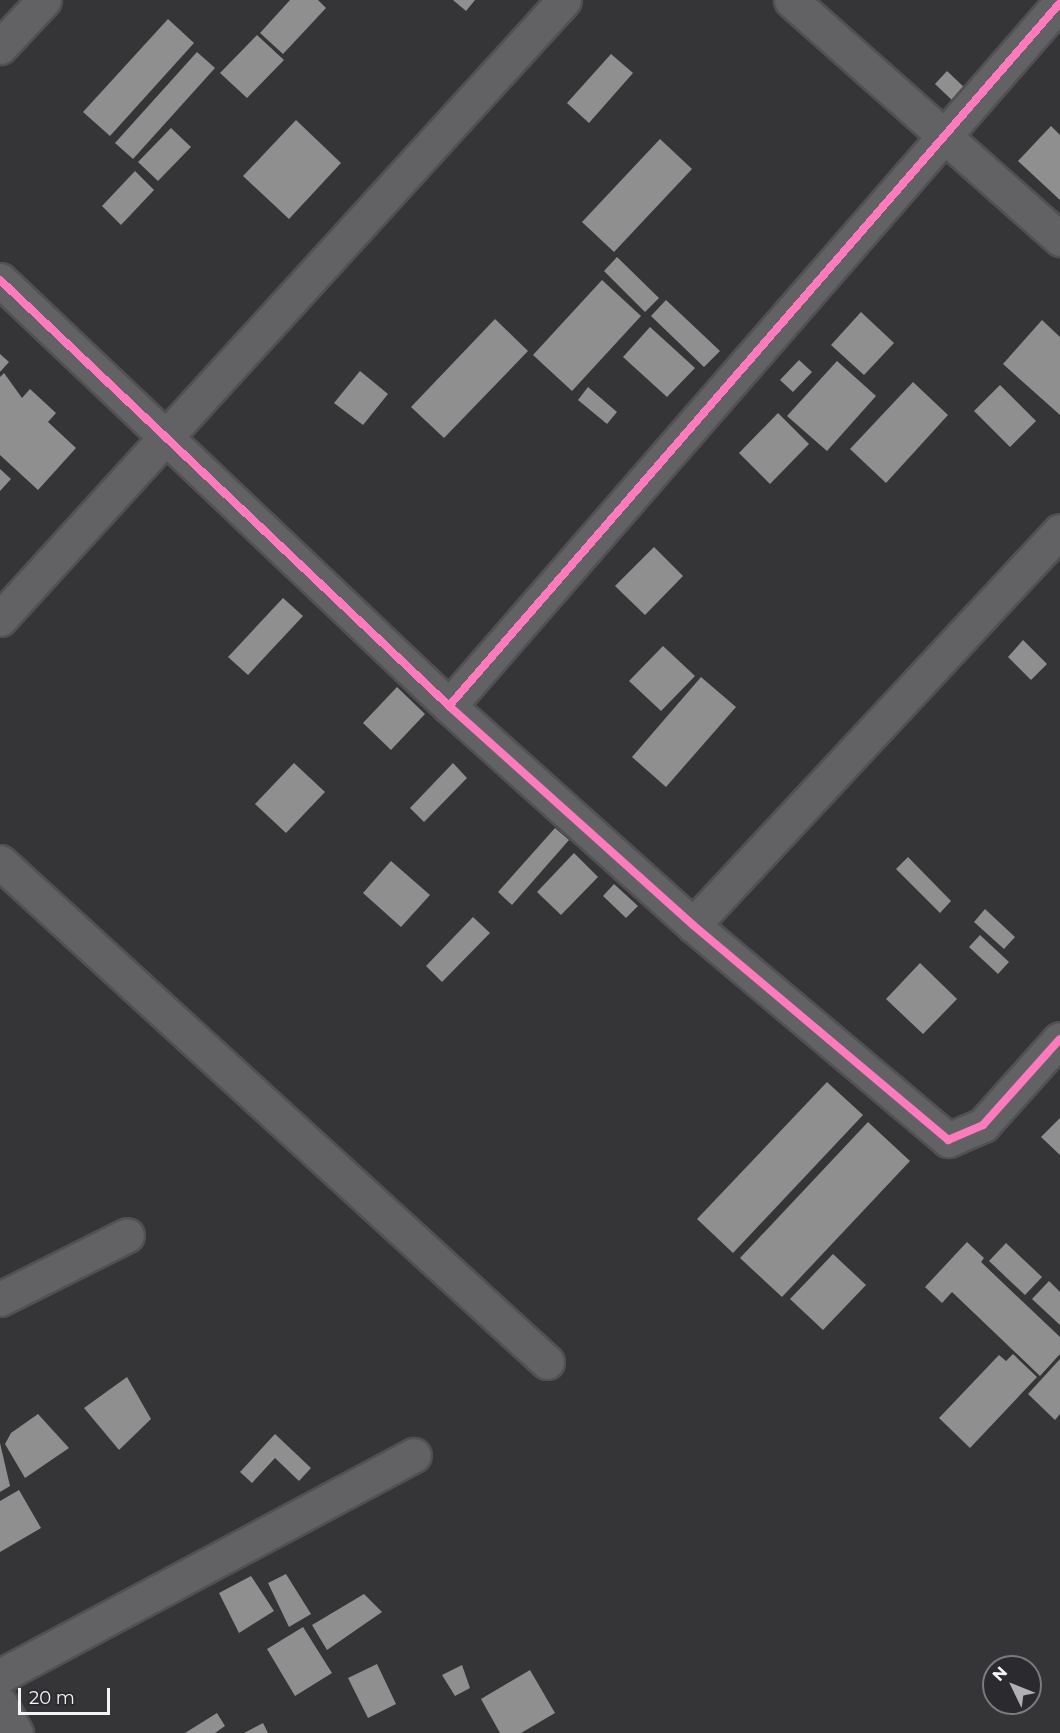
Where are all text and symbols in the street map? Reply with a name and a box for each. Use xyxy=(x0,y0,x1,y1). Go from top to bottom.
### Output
north arrow xyxy=(982,1655,1042,1715)
text: N xyxy=(989,1663,1011,1685)
scale bar xyxy=(21,1676,112,1714)
text: 20 m xyxy=(29,1687,75,1709)

